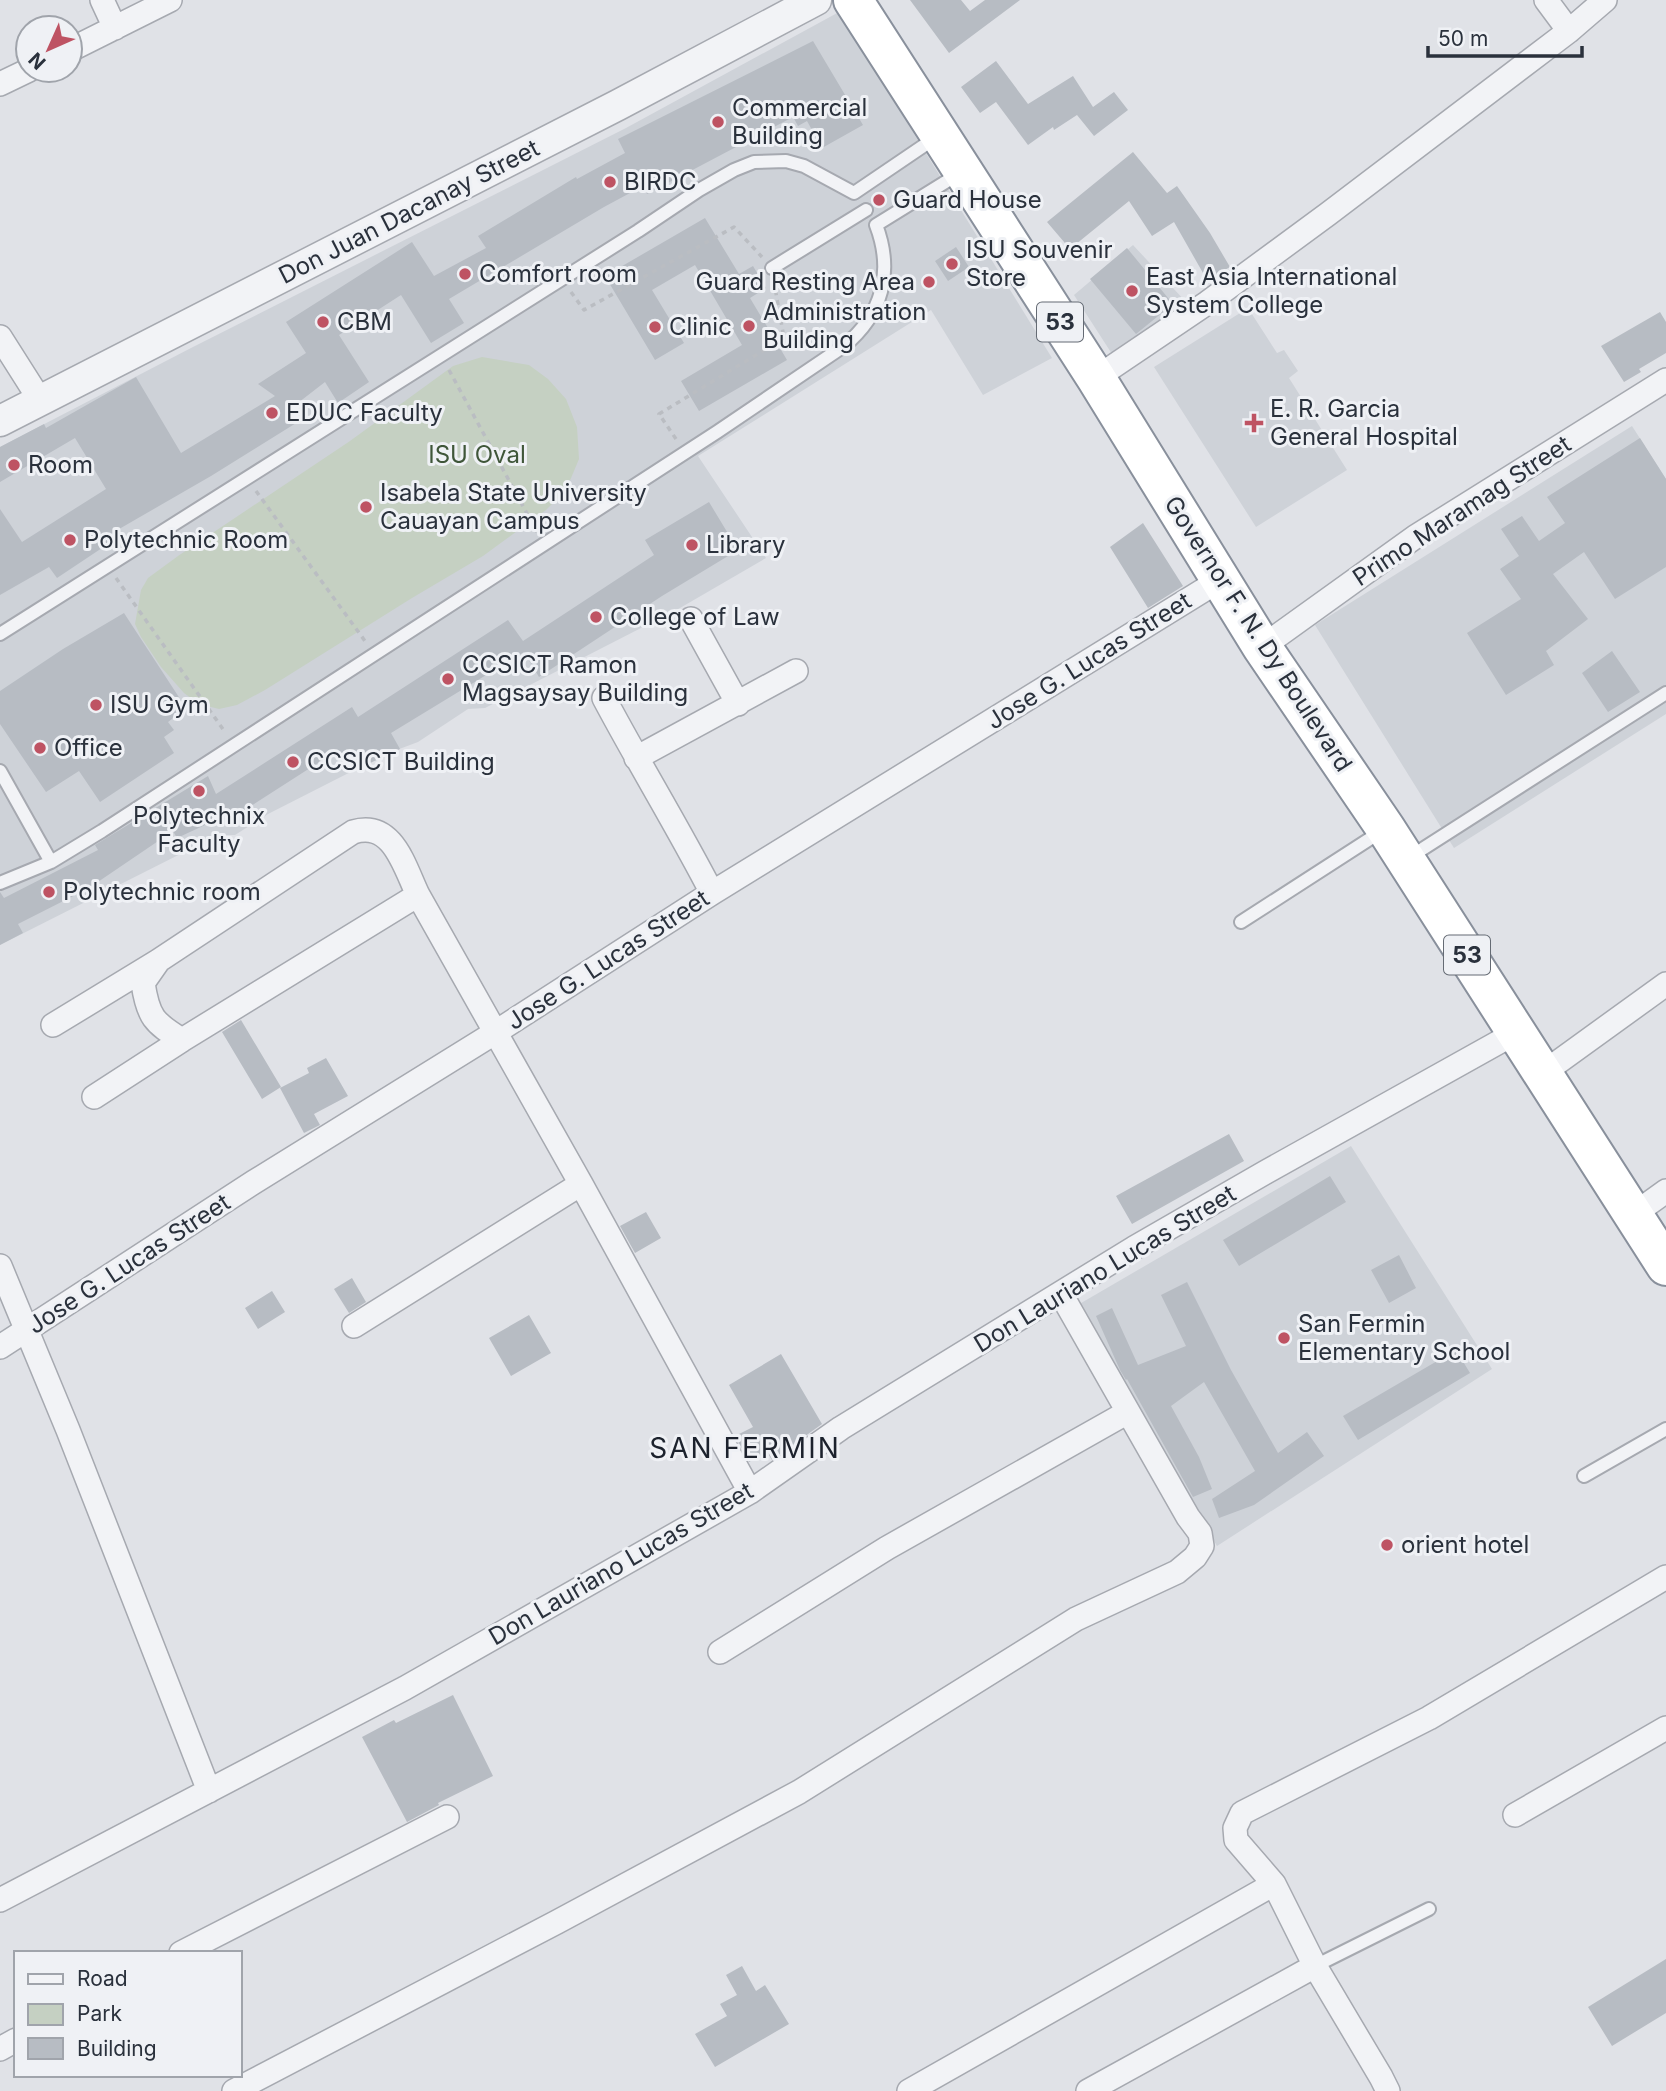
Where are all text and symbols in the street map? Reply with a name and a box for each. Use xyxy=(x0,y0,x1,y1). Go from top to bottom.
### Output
north arrow xyxy=(14,14,84,84)
scale bar xyxy=(1428,14,1582,58)
text: 50 m xyxy=(1438,26,1488,51)
text: N xyxy=(24,47,51,74)
place label: Commercial Building xyxy=(732,93,867,150)
marker: Commercial Building xyxy=(710,114,726,130)
street label: Don Juan Dacanay Street xyxy=(274,133,544,290)
place label: BIRDC xyxy=(624,167,696,196)
marker: BIRDC xyxy=(602,174,618,190)
place label: Guard House xyxy=(893,185,1042,214)
marker: Guard House xyxy=(871,192,887,208)
place label: ISU Souvenir Store xyxy=(966,235,1112,292)
marker: ISU Souvenir Store xyxy=(944,256,960,272)
place label: Comfort room xyxy=(479,259,637,288)
place label: East Asia International System College xyxy=(1146,262,1397,319)
marker: Comfort room xyxy=(457,266,473,282)
place label: Guard Resting Area xyxy=(695,267,915,296)
marker: Guard Resting Area xyxy=(921,274,937,290)
marker: East Asia International System College xyxy=(1124,283,1140,299)
place label: Administration Building xyxy=(763,297,926,354)
road number: 53 xyxy=(1037,302,1083,342)
place label: CBM xyxy=(337,307,392,336)
place label: Clinic xyxy=(669,312,732,341)
marker: CBM xyxy=(315,314,331,330)
marker: Administration Building xyxy=(741,318,757,334)
marker: Clinic xyxy=(647,319,663,335)
place label: E. R. Garcia General Hospital xyxy=(1270,394,1458,451)
place label: EDUC Faculty xyxy=(286,398,443,427)
marker: EDUC Faculty xyxy=(264,405,280,421)
marker: E. R. Garcia General Hospital xyxy=(1244,413,1264,433)
street label: Primo Maramag Street xyxy=(1347,429,1576,592)
park label: ISU Oval xyxy=(428,440,526,469)
place label: Room xyxy=(28,450,93,479)
marker: Room xyxy=(6,457,22,473)
place label: Isabela State University Cauayan Campus xyxy=(380,478,647,535)
street label: Governor F. N. Dy Boulevard xyxy=(1158,490,1358,777)
marker: Isabela State University Cauayan Campus xyxy=(358,499,374,515)
place label: Polytechnic Room xyxy=(84,525,288,554)
place label: Library xyxy=(706,530,786,559)
marker: Polytechnic Room xyxy=(62,532,78,548)
marker: Library xyxy=(684,537,700,553)
street label: Jose G. Lucas Street xyxy=(981,586,1196,735)
place label: College of Law xyxy=(610,602,780,631)
marker: College of Law xyxy=(588,609,604,625)
place label: CCSICT Ramon Magsaysay Building xyxy=(462,650,688,707)
marker: CCSICT Ramon Magsaysay Building xyxy=(440,671,456,687)
place label: ISU Gym xyxy=(110,690,209,719)
marker: ISU Gym xyxy=(88,697,104,713)
place label: Office xyxy=(54,733,123,762)
marker: Office xyxy=(32,740,48,756)
place label: CCSICT Building xyxy=(307,747,495,776)
marker: CCSICT Building xyxy=(285,754,301,770)
marker: Polytechnix Faculty xyxy=(191,783,207,799)
place label: Polytechnix Faculty xyxy=(133,801,265,858)
place label: Polytechnic room xyxy=(63,877,261,906)
street label: Jose G. Lucas Street xyxy=(501,883,714,1036)
marker: Polytechnic room xyxy=(41,884,57,900)
road number: 53 xyxy=(1444,936,1490,974)
street label: Don Lauriano Lucas Street xyxy=(969,1179,1241,1358)
street label: Jose G. Lucas Street xyxy=(22,1187,235,1340)
place label: San Fermin Elementary School xyxy=(1298,1309,1510,1366)
marker: San Fermin Elementary School xyxy=(1276,1330,1292,1346)
district label: SAN FERMIN xyxy=(649,1431,841,1465)
street label: Don Lauriano Lucas Street xyxy=(483,1476,758,1651)
place label: orient hotel xyxy=(1401,1530,1529,1559)
marker: orient hotel xyxy=(1379,1537,1395,1553)
legend xyxy=(14,1951,242,2077)
text: Road xyxy=(77,1966,128,1991)
text: Park xyxy=(77,2001,122,2026)
text: Building xyxy=(77,2036,157,2061)

